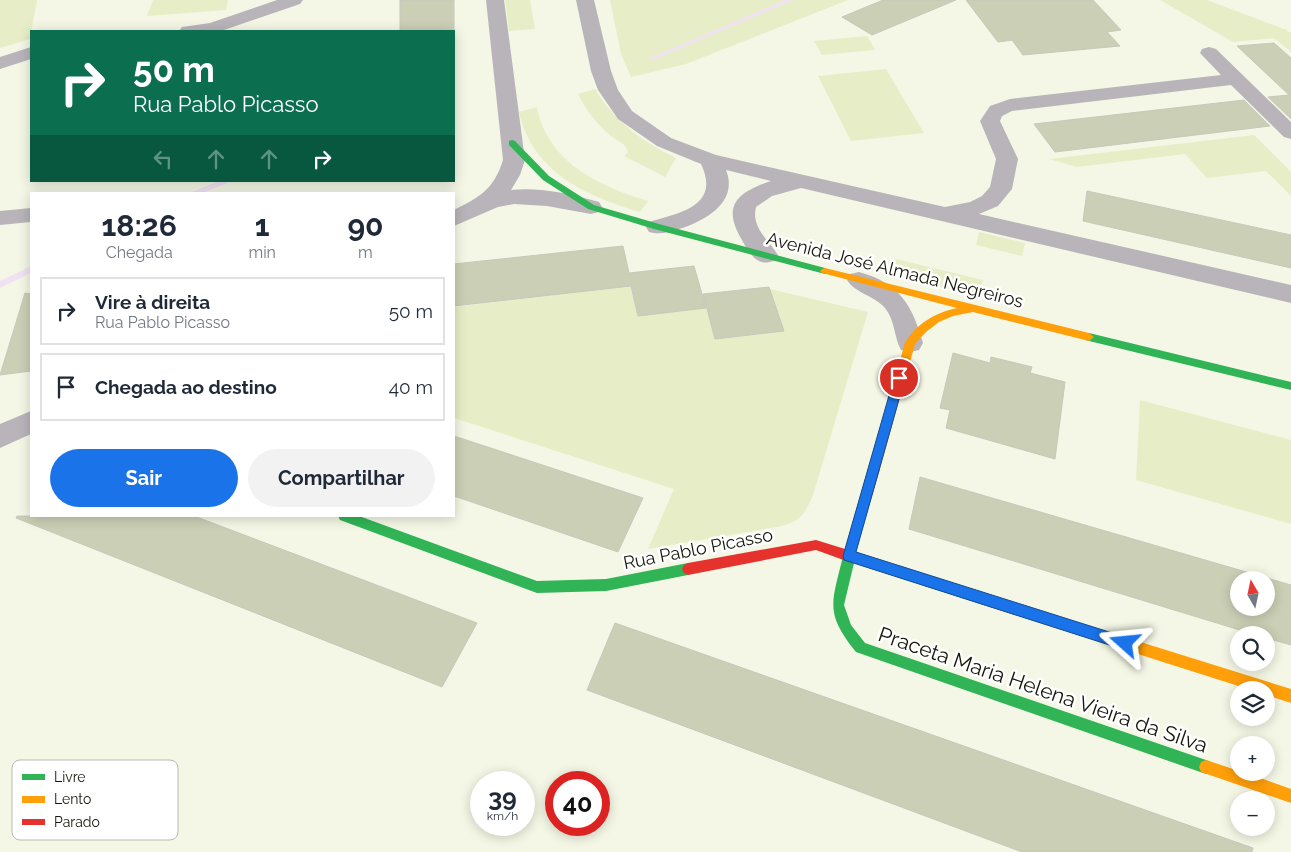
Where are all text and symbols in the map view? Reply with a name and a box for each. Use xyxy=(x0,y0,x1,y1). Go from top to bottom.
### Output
text: 50 m xyxy=(133,49,215,90)
icon: right xyxy=(50,50,115,115)
text: Rua Pablo Picasso xyxy=(133,91,319,117)
icon: left xyxy=(149,145,177,173)
icon: ahead xyxy=(202,145,230,173)
icon: ahead xyxy=(255,145,283,173)
icon: right xyxy=(308,145,336,173)
text: 18:26 xyxy=(101,208,177,243)
text: 1 xyxy=(255,208,270,243)
text: 90 xyxy=(347,208,384,243)
street label: Avenida José Almada Negreiros xyxy=(765,227,1026,312)
text: Chegada xyxy=(106,243,173,262)
text: min xyxy=(248,243,276,262)
text: m xyxy=(358,243,373,262)
text: Vire à direita xyxy=(95,291,210,313)
icon: right xyxy=(52,297,80,325)
text: 50 m xyxy=(389,300,433,322)
text: Rua Pablo Picasso xyxy=(95,313,230,332)
pin xyxy=(878,357,920,399)
icon: arrive xyxy=(885,364,913,392)
icon: arrive xyxy=(52,373,80,401)
text: Chegada ao destino xyxy=(95,376,277,398)
text: 40 m xyxy=(389,376,433,398)
button: Sair xyxy=(50,449,238,507)
button: Compartilhar xyxy=(248,449,435,507)
street label: Rua Pablo Picasso xyxy=(621,524,775,573)
north arrow xyxy=(1230,571,1275,616)
map controls xyxy=(1230,571,1275,836)
position arrow xyxy=(1098,616,1150,668)
street label: Praceta Maria Helena Vieira da Silva xyxy=(875,621,1211,758)
button: search xyxy=(1230,626,1275,671)
button: layers xyxy=(1230,681,1275,726)
button: + xyxy=(1230,736,1275,781)
legend xyxy=(12,760,178,840)
text: Livre xyxy=(54,769,86,785)
speed limit sign: 40 xyxy=(545,771,610,836)
text: 39 xyxy=(488,782,517,812)
text: Lento xyxy=(54,791,91,807)
button: − xyxy=(1230,791,1275,836)
text: km/h xyxy=(487,809,518,823)
text: Parado xyxy=(54,814,100,830)

